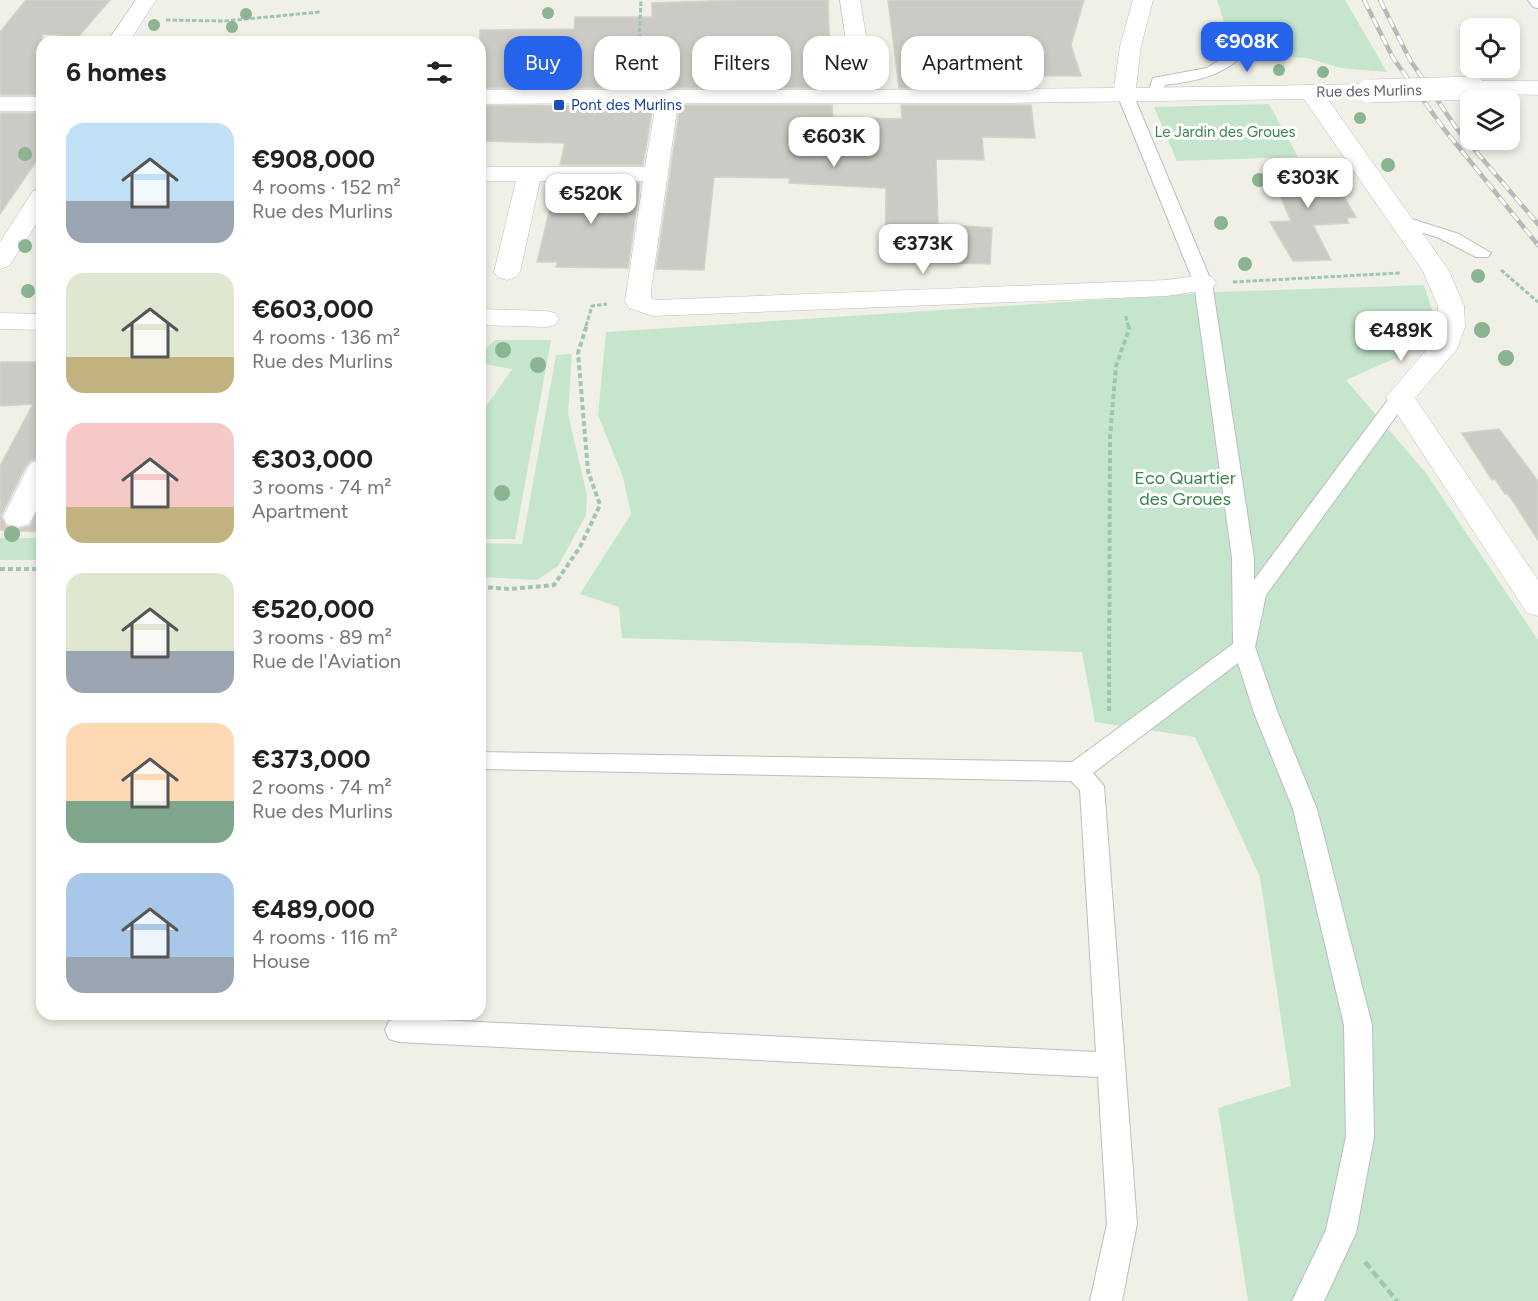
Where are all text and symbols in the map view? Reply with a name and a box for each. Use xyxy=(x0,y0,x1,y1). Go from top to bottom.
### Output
map controls xyxy=(1460,18,1520,150)
button: locate xyxy=(1460,18,1520,78)
pin: €908K xyxy=(1205,22,1289,73)
text: €908K xyxy=(1215,29,1279,53)
chip: Buy xyxy=(504,36,582,90)
chip: Rent xyxy=(594,36,680,90)
chip: Filters xyxy=(692,36,791,90)
chip: New xyxy=(803,36,889,90)
chip: Apartment xyxy=(901,36,1044,90)
text: 6 homes xyxy=(66,56,166,88)
icon: filters xyxy=(423,56,456,89)
street label: Rue des Murlins xyxy=(1316,81,1422,101)
button: layers xyxy=(1460,90,1520,150)
place label: Pont des Murlins xyxy=(571,96,682,114)
marker: Pont des Murlins xyxy=(552,98,566,112)
pin: €603K xyxy=(792,117,876,168)
park label: Le Jardin des Groues xyxy=(1155,123,1295,141)
text: €603K xyxy=(803,124,865,148)
text: €908,000 xyxy=(252,143,375,175)
icon: home xyxy=(114,147,186,219)
pin: €303K xyxy=(1266,158,1350,209)
text: €303K xyxy=(1277,165,1339,189)
pin: €520K xyxy=(549,174,633,225)
text: 4 rooms · 152 m² xyxy=(252,175,401,199)
text: €520K xyxy=(559,181,623,205)
text: Rue des Murlins xyxy=(252,199,393,223)
pin: €373K xyxy=(881,224,965,275)
text: €373K xyxy=(893,231,953,255)
text: €603,000 xyxy=(252,293,374,325)
icon: home xyxy=(114,297,186,369)
pin: €489K xyxy=(1359,311,1443,362)
text: €489K xyxy=(1369,318,1433,342)
text: 4 rooms · 136 m² xyxy=(252,325,400,349)
text: Rue des Murlins xyxy=(252,349,393,373)
text: €303,000 xyxy=(252,443,373,475)
icon: home xyxy=(114,447,186,519)
park label: Eco Quartier des Groues xyxy=(1134,467,1236,510)
text: 3 rooms · 74 m² xyxy=(252,475,391,499)
text: Apartment xyxy=(252,499,349,523)
text: €520,000 xyxy=(252,593,374,625)
icon: home xyxy=(114,597,186,669)
text: 3 rooms · 89 m² xyxy=(252,625,392,649)
text: Rue de l'Aviation xyxy=(252,649,401,673)
text: €373,000 xyxy=(252,743,371,775)
icon: home xyxy=(114,747,186,819)
text: 2 rooms · 74 m² xyxy=(252,775,392,799)
text: Rue des Murlins xyxy=(252,799,393,823)
text: €489,000 xyxy=(252,893,375,925)
icon: home xyxy=(114,897,186,969)
text: 4 rooms · 116 m² xyxy=(252,925,398,949)
text: House xyxy=(252,949,310,973)

